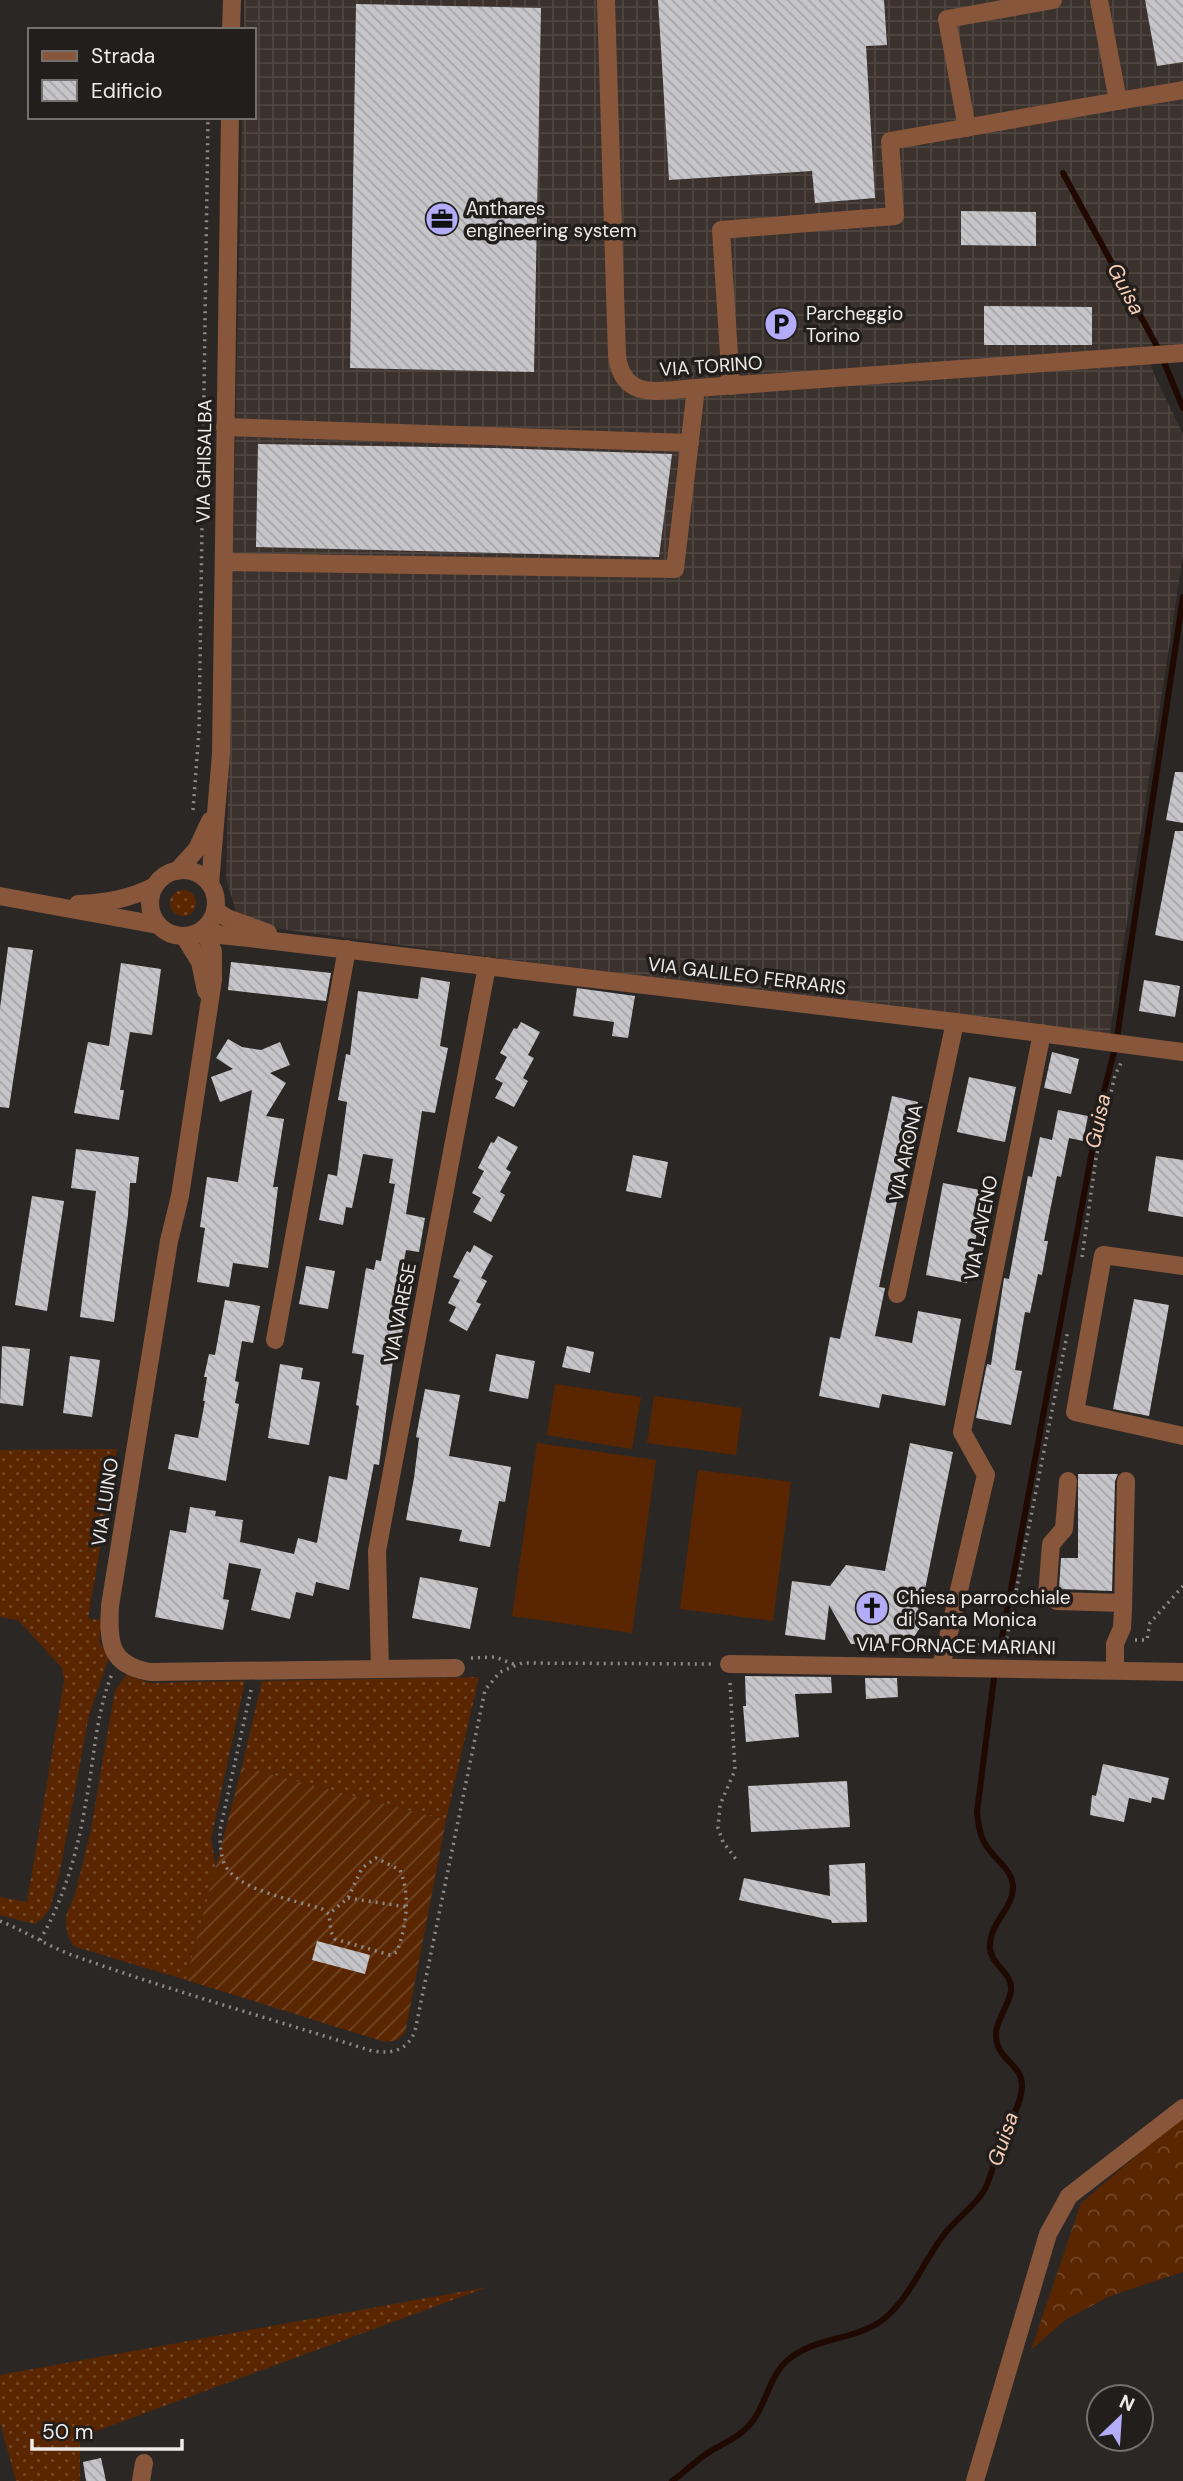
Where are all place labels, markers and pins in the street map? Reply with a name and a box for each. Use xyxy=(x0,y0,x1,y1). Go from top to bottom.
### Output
place label: Anthares engineering system xyxy=(466,196,637,243)
office icon: Anthares engineering system xyxy=(423,200,461,238)
place label: Parcheggio Torino xyxy=(806,301,903,348)
parking icon: Parcheggio Torino xyxy=(762,305,800,343)
place label: Chiesa parrocchiale di Santa Monica xyxy=(896,1585,1071,1632)
church icon: Chiesa parrocchiale di Santa Monica xyxy=(853,1589,891,1627)

